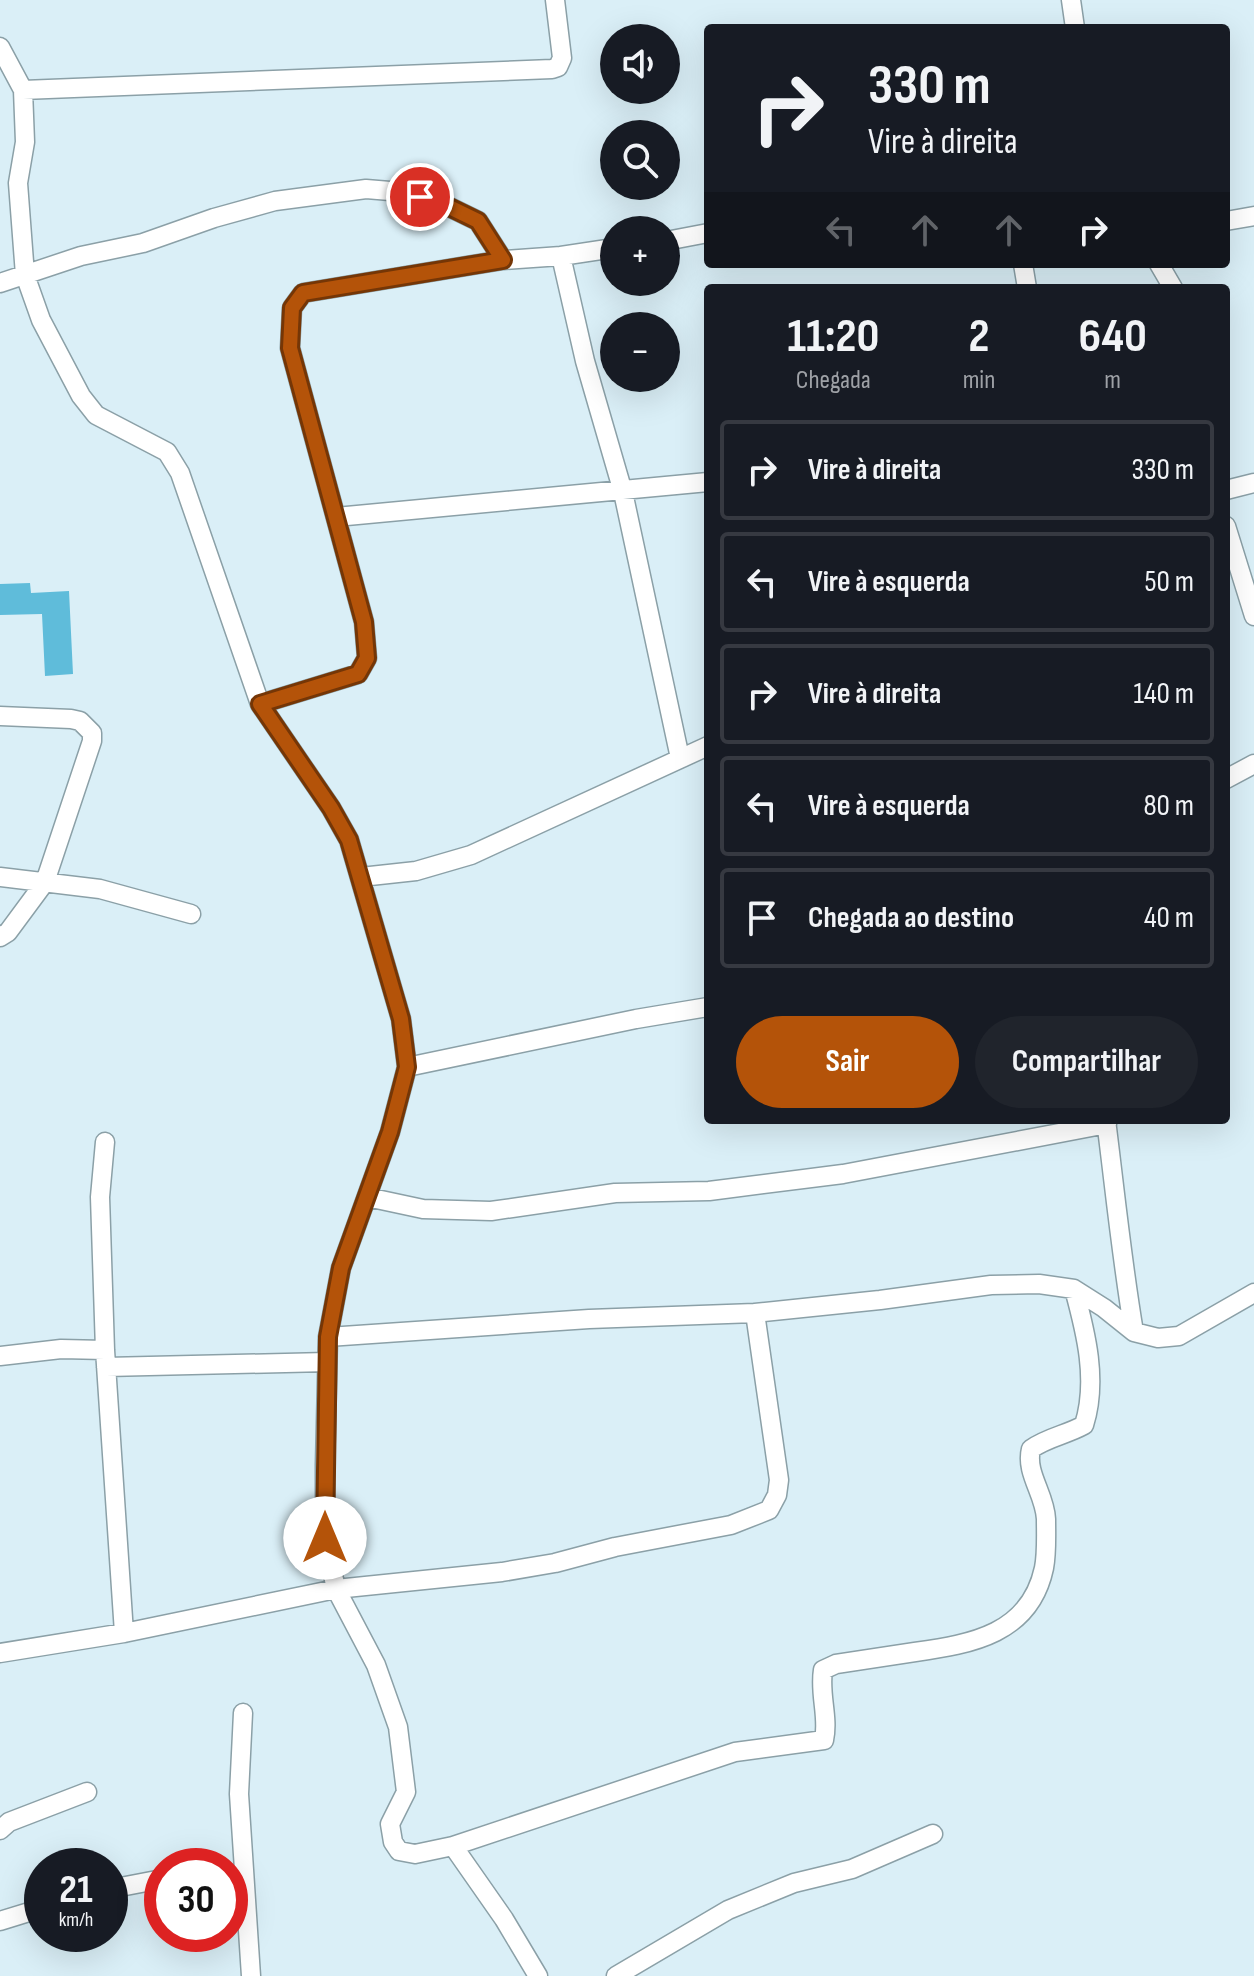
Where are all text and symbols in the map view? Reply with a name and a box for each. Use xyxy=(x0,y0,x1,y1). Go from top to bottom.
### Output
map controls xyxy=(600,24,680,392)
button: sound xyxy=(600,24,680,104)
text: 330 m xyxy=(868,53,991,120)
icon: right xyxy=(736,56,840,160)
button: search xyxy=(600,120,680,200)
text: Vire à direita xyxy=(868,121,1018,164)
pin xyxy=(386,163,454,231)
icon: arrive xyxy=(398,175,442,219)
icon: left xyxy=(819,208,863,252)
icon: ahead xyxy=(903,208,947,252)
icon: ahead xyxy=(987,208,1031,252)
icon: right xyxy=(1071,208,1115,252)
button: + xyxy=(600,216,680,296)
text: 11:20 xyxy=(787,308,879,365)
text: 2 xyxy=(968,308,989,365)
text: 640 xyxy=(1078,308,1147,365)
button: − xyxy=(600,312,680,392)
text: Chegada xyxy=(796,365,871,396)
text: min xyxy=(963,365,995,396)
text: m xyxy=(1104,365,1121,396)
icon: right xyxy=(740,448,784,492)
text: Vire à direita xyxy=(808,452,941,488)
text: 330 m xyxy=(1131,452,1194,488)
icon: left xyxy=(740,560,784,604)
text: Vire à esquerda xyxy=(808,564,970,600)
text: 50 m xyxy=(1145,564,1194,600)
icon: right xyxy=(740,672,784,716)
text: Vire à direita xyxy=(808,676,941,712)
text: 140 m xyxy=(1134,676,1194,712)
icon: left xyxy=(740,784,784,828)
text: Vire à esquerda xyxy=(808,788,970,824)
text: 80 m xyxy=(1143,788,1194,824)
icon: arrive xyxy=(740,896,784,940)
text: Chegada ao destino xyxy=(808,900,1014,936)
text: 40 m xyxy=(1144,900,1194,936)
button: Sair xyxy=(736,1016,959,1108)
button: Compartilhar xyxy=(975,1016,1198,1108)
position arrow xyxy=(283,1496,367,1580)
speed limit sign: 30 xyxy=(144,1848,248,1952)
text: 21 xyxy=(59,1866,93,1914)
text: km/h xyxy=(59,1908,93,1932)

